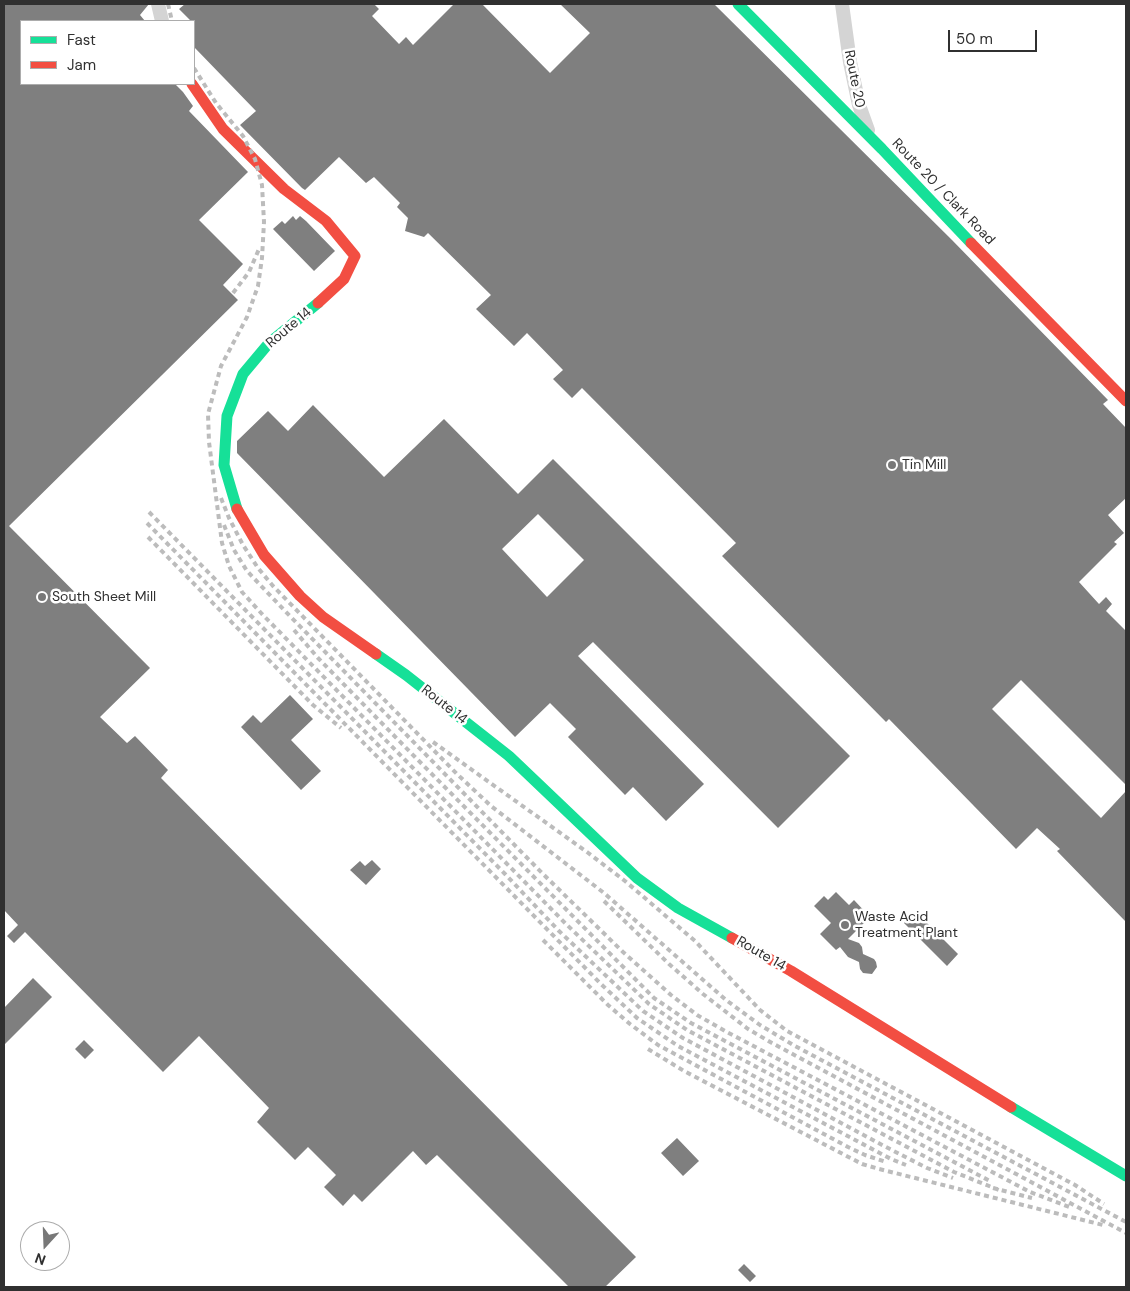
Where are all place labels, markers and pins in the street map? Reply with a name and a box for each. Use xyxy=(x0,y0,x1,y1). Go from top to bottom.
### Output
place label: Tin Mill xyxy=(902,457,946,473)
marker: Tin Mill xyxy=(886,459,898,471)
place label: South Sheet Mill xyxy=(52,589,156,605)
marker: South Sheet Mill xyxy=(36,591,48,603)
place label: Waste Acid Treatment Plant xyxy=(855,909,958,942)
marker: Waste Acid Treatment Plant xyxy=(839,919,851,931)

